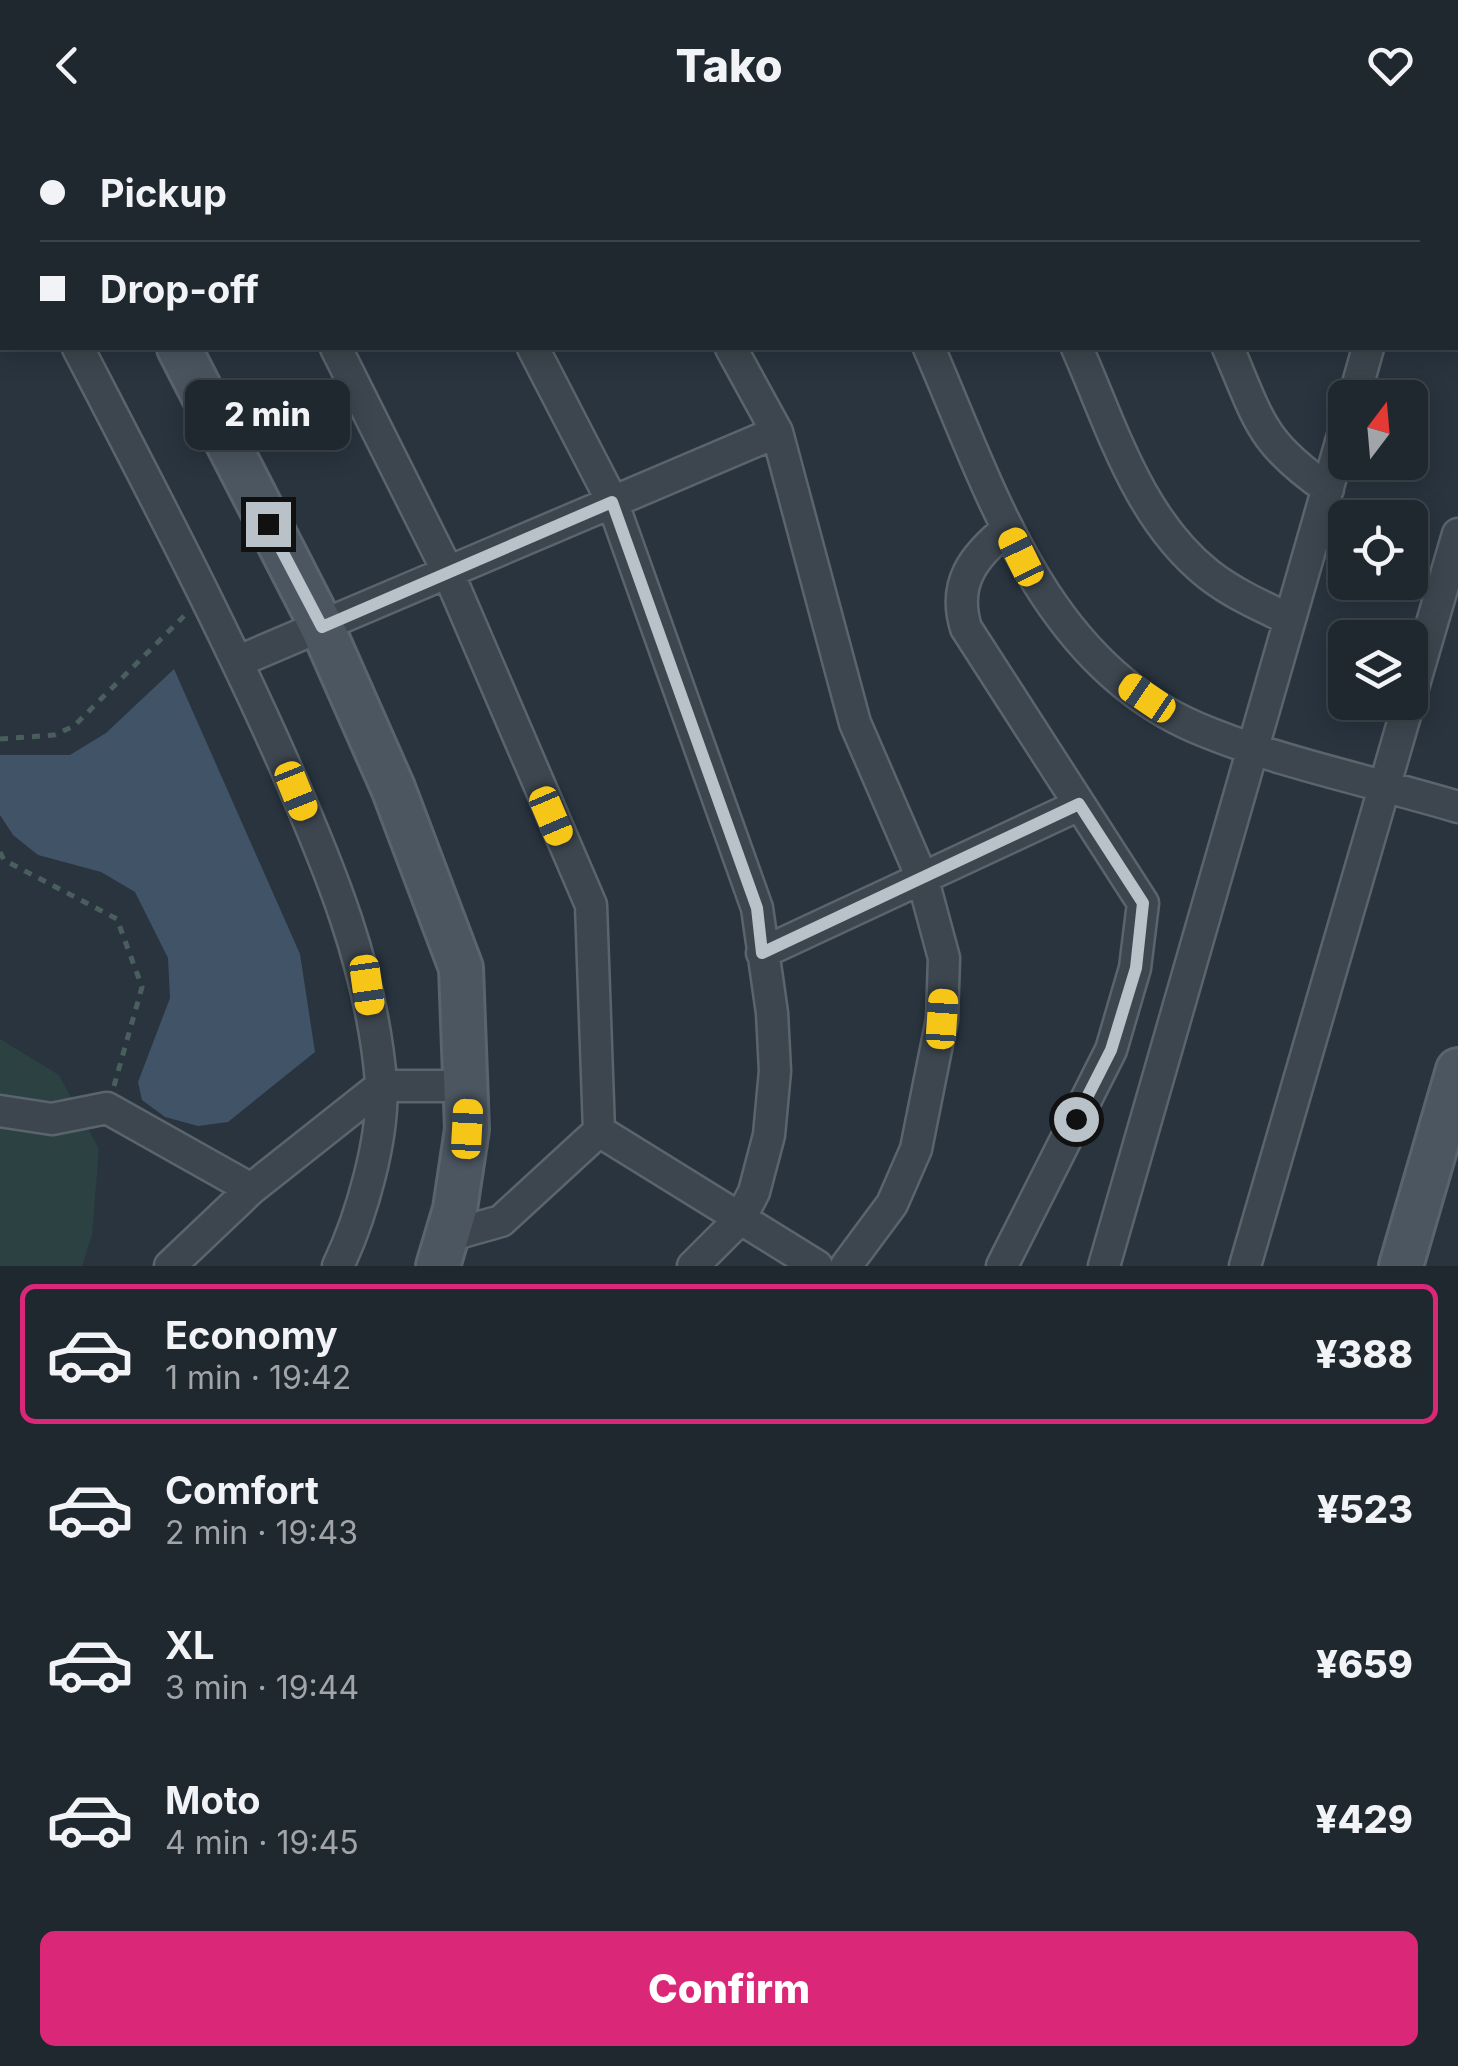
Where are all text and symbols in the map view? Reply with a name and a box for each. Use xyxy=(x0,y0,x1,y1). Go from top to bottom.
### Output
icon: back xyxy=(40,38,95,93)
text: Tako xyxy=(675,38,783,93)
icon: heart xyxy=(1363,38,1418,93)
text: Pickup xyxy=(100,170,227,216)
text: Drop-off xyxy=(100,266,259,312)
callout: 2 min xyxy=(186,379,350,449)
north arrow xyxy=(1328,380,1428,480)
map controls xyxy=(1328,380,1428,720)
text: 2 min xyxy=(224,395,311,434)
button: locate xyxy=(1328,500,1428,600)
route end xyxy=(246,502,291,547)
car xyxy=(994,523,1048,591)
button: layers xyxy=(1328,620,1428,720)
car xyxy=(1114,669,1180,727)
car xyxy=(271,758,321,824)
car xyxy=(525,783,577,849)
car xyxy=(348,953,386,1017)
car xyxy=(925,988,959,1050)
route start xyxy=(1054,1097,1099,1142)
car xyxy=(450,1098,484,1160)
icon: car xyxy=(45,1309,135,1399)
text: Economy xyxy=(165,1312,338,1358)
text: ¥388 xyxy=(1316,1331,1413,1377)
text: 1 min · 19:42 xyxy=(165,1358,351,1397)
icon: car xyxy=(45,1464,135,1554)
text: Comfort xyxy=(165,1467,319,1513)
text: ¥523 xyxy=(1317,1486,1413,1532)
text: 2 min · 19:43 xyxy=(165,1513,358,1552)
icon: car xyxy=(45,1619,135,1709)
text: XL xyxy=(165,1622,215,1668)
text: ¥659 xyxy=(1316,1641,1413,1687)
text: 3 min · 19:44 xyxy=(165,1668,359,1707)
icon: car xyxy=(45,1774,135,1864)
text: Moto xyxy=(165,1777,261,1823)
text: ¥429 xyxy=(1315,1796,1413,1842)
text: 4 min · 19:45 xyxy=(165,1823,359,1862)
button: Confirm xyxy=(40,1931,1418,2046)

